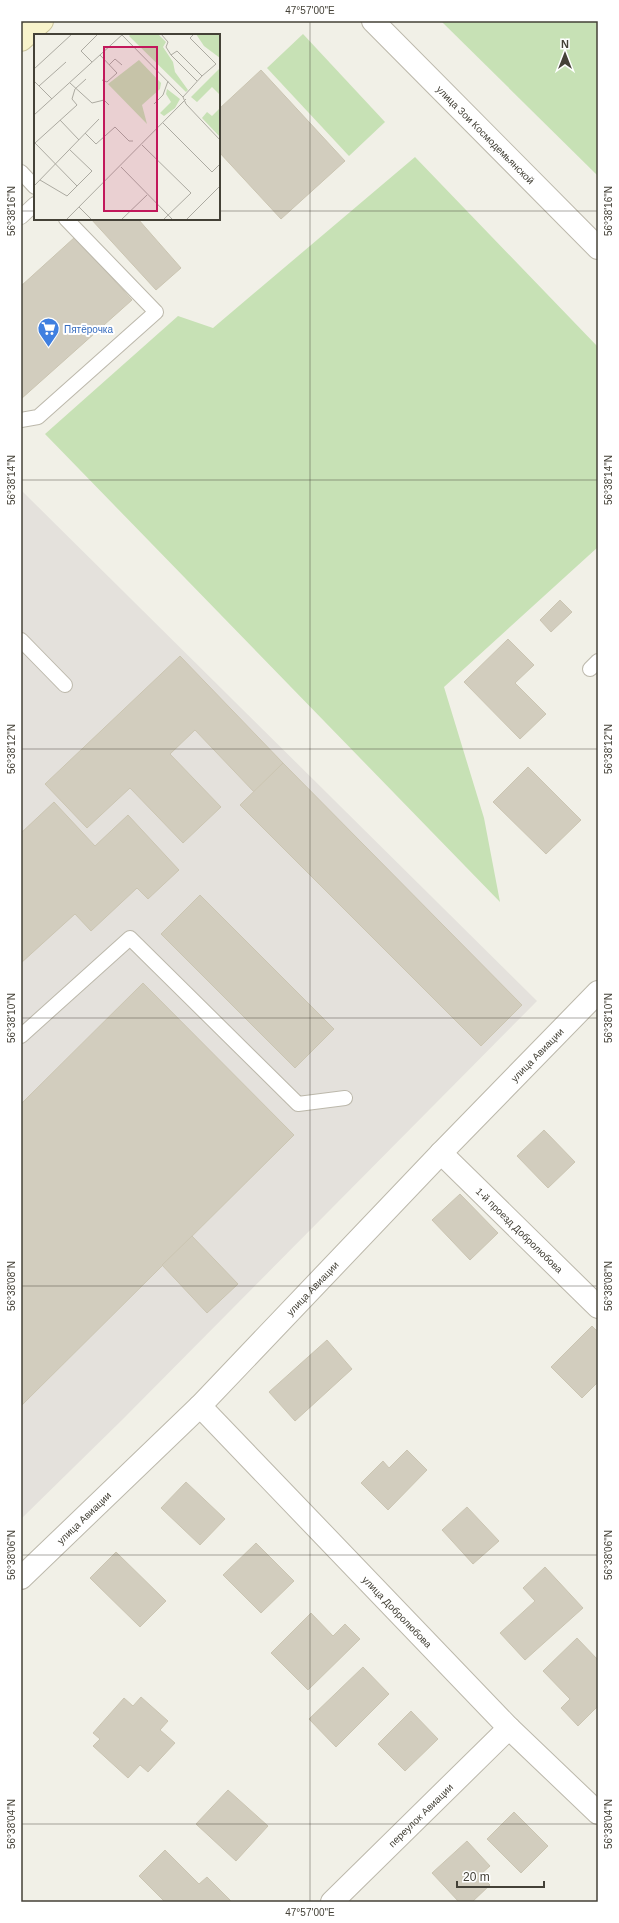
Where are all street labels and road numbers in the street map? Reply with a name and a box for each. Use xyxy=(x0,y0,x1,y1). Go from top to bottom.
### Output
street label: улица Зои Космодемьянской xyxy=(435,83,537,186)
street label: улица Авиации xyxy=(508,1026,565,1084)
street label: 1-й проезд Добролюбова xyxy=(474,1185,565,1275)
street label: улица Авиации xyxy=(284,1259,341,1317)
street label: улица Авиации xyxy=(55,1489,113,1546)
street label: улица Добролюбова xyxy=(361,1574,434,1650)
street label: переулок Авиации xyxy=(386,1781,455,1849)

